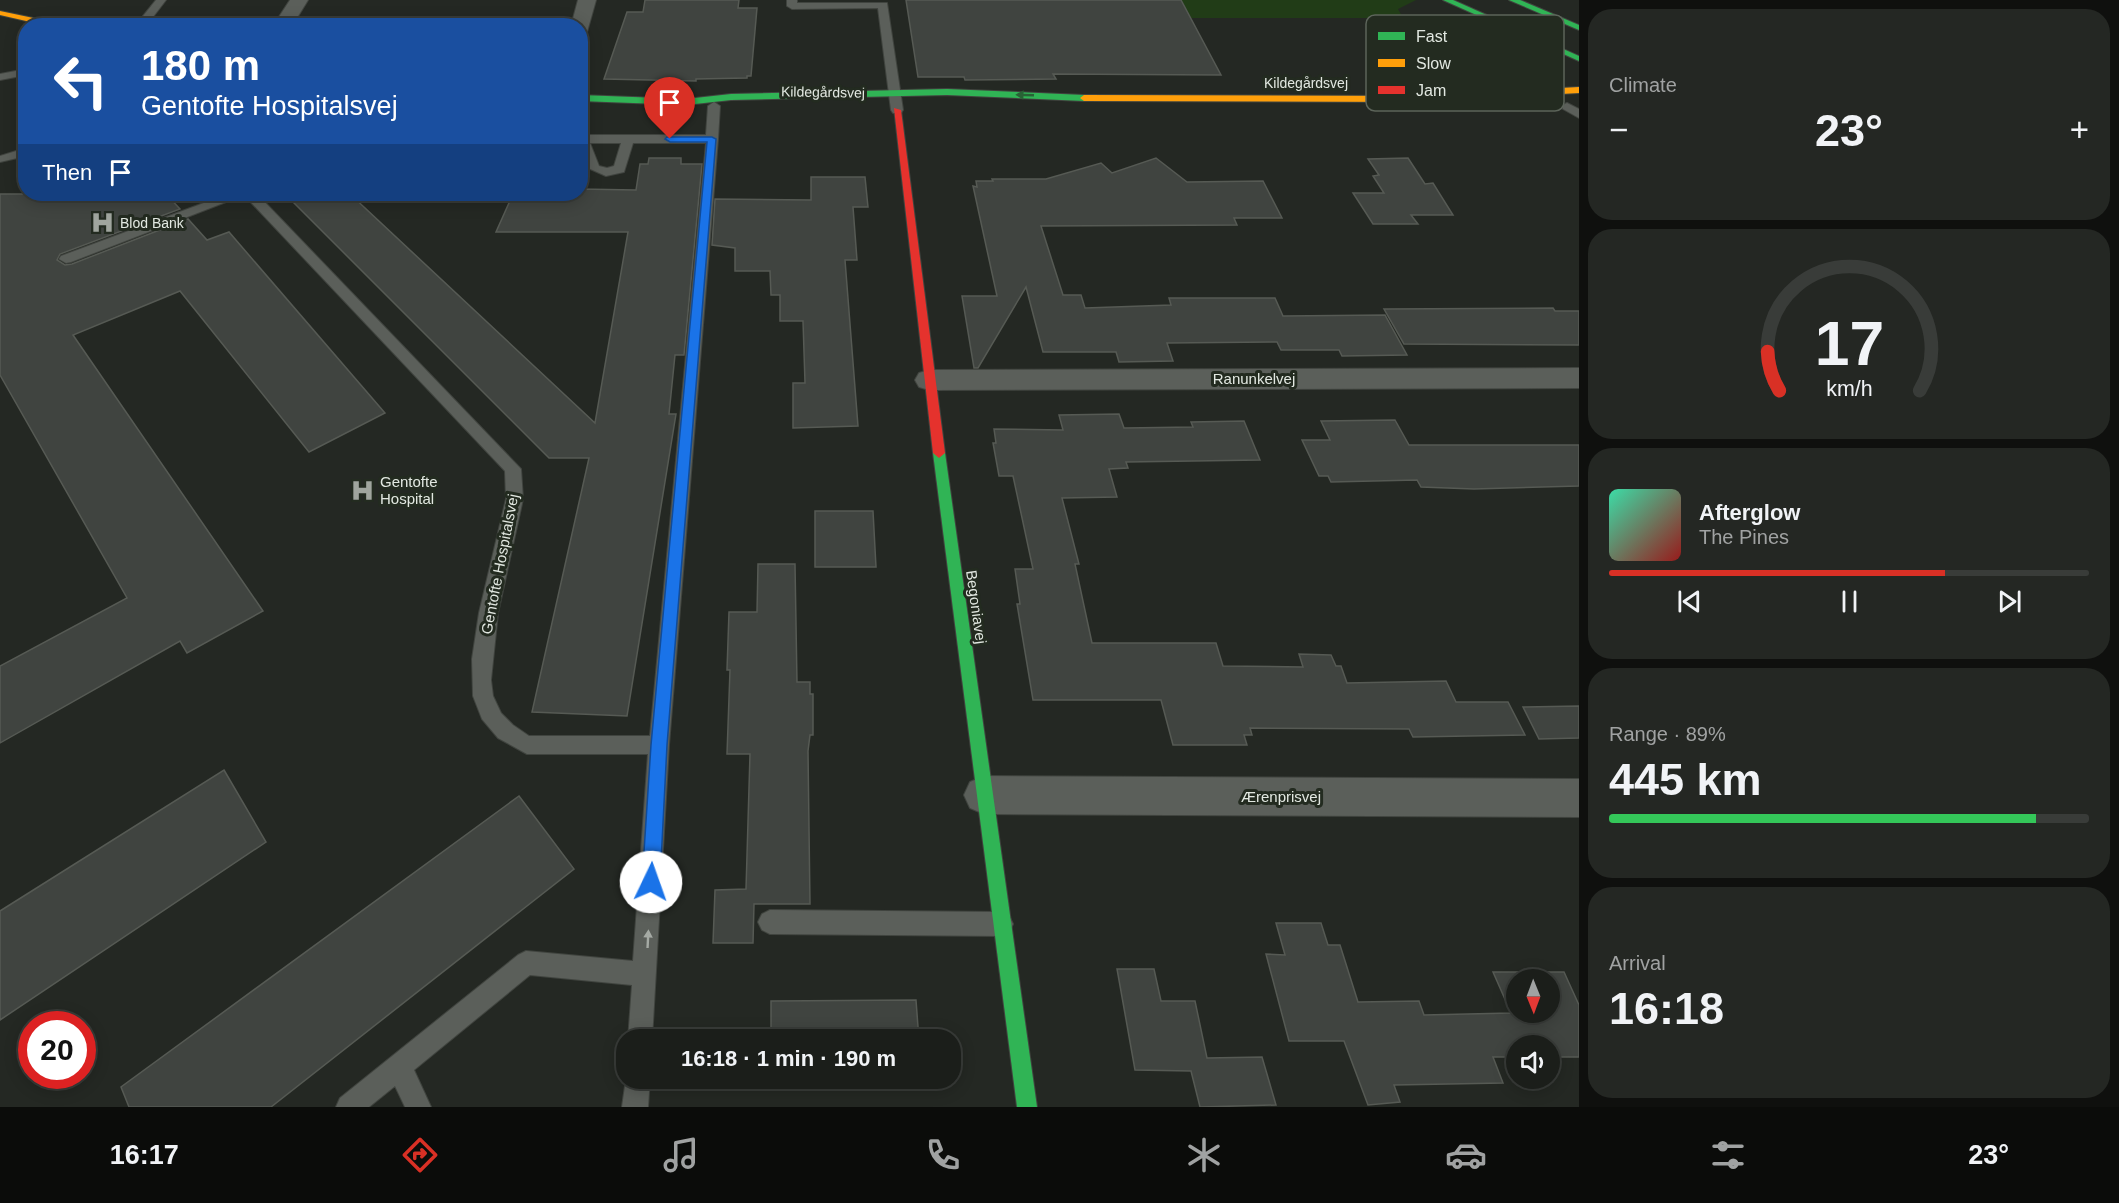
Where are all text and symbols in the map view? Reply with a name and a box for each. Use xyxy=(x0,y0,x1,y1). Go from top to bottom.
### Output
legend xyxy=(1366,15,1564,111)
text: Fast xyxy=(1416,28,1448,45)
icon: left xyxy=(42,42,120,120)
text: 180 m xyxy=(141,42,260,89)
text: Slow xyxy=(1416,55,1451,72)
text: Climate xyxy=(1609,74,1677,96)
street label: Kildegårdsvej xyxy=(1264,75,1348,91)
pin xyxy=(644,77,695,139)
text: Jam xyxy=(1416,82,1446,99)
street label: Kildegårdsvej xyxy=(781,83,865,101)
icon: arrive xyxy=(653,86,686,119)
one-way arrow xyxy=(1016,90,1035,99)
text: Gentofte Hospitalsvej xyxy=(141,91,398,121)
text: 23° xyxy=(1815,105,1883,156)
text: − xyxy=(1609,111,1628,148)
text: + xyxy=(2070,111,2089,148)
icon: arrive xyxy=(104,156,137,189)
text: Then xyxy=(42,160,92,185)
hospital icon: Blod Bank xyxy=(89,210,115,236)
place label: Blod Bank xyxy=(120,215,185,231)
text: 17 xyxy=(1814,309,1884,378)
street label: Ranunkelvej xyxy=(1213,370,1295,387)
text: km/h xyxy=(1826,377,1872,401)
place label: Gentofte Hospital xyxy=(380,473,438,507)
hospital icon: Gentofte Hospital xyxy=(349,478,375,504)
street label: Gentofte Hospitalsvej xyxy=(478,492,521,636)
text: Afterglow xyxy=(1699,500,1800,525)
text: The Pines xyxy=(1699,526,1789,548)
street label: Begoniavej xyxy=(963,569,990,645)
icon: previous xyxy=(1673,585,1706,618)
icon: pause xyxy=(1833,585,1866,618)
icon: next xyxy=(1993,585,2026,618)
text: Range · 89% xyxy=(1609,723,1726,745)
text: 445 km xyxy=(1609,754,1762,805)
street label: Ærenprisvej xyxy=(1241,788,1321,805)
position arrow xyxy=(619,850,683,914)
one-way arrow xyxy=(643,930,652,949)
text: Arrival xyxy=(1609,952,1666,974)
north arrow xyxy=(1506,969,1560,1023)
map controls xyxy=(1506,969,1560,1089)
text: 16:18 xyxy=(1609,983,1724,1034)
speed limit sign: 20 xyxy=(18,1011,96,1089)
button: sound xyxy=(1506,1035,1560,1089)
text: 16:18 · 1 min · 190 m xyxy=(681,1046,896,1071)
icon: directions xyxy=(399,1134,441,1176)
icon: music xyxy=(660,1134,702,1176)
icon: phone xyxy=(922,1134,964,1176)
icon: climate xyxy=(1183,1134,1225,1176)
icon: car xyxy=(1445,1134,1487,1176)
icon: filters xyxy=(1707,1134,1749,1176)
text: 16:17 xyxy=(110,1140,179,1170)
text: 23° xyxy=(1968,1140,2009,1170)

